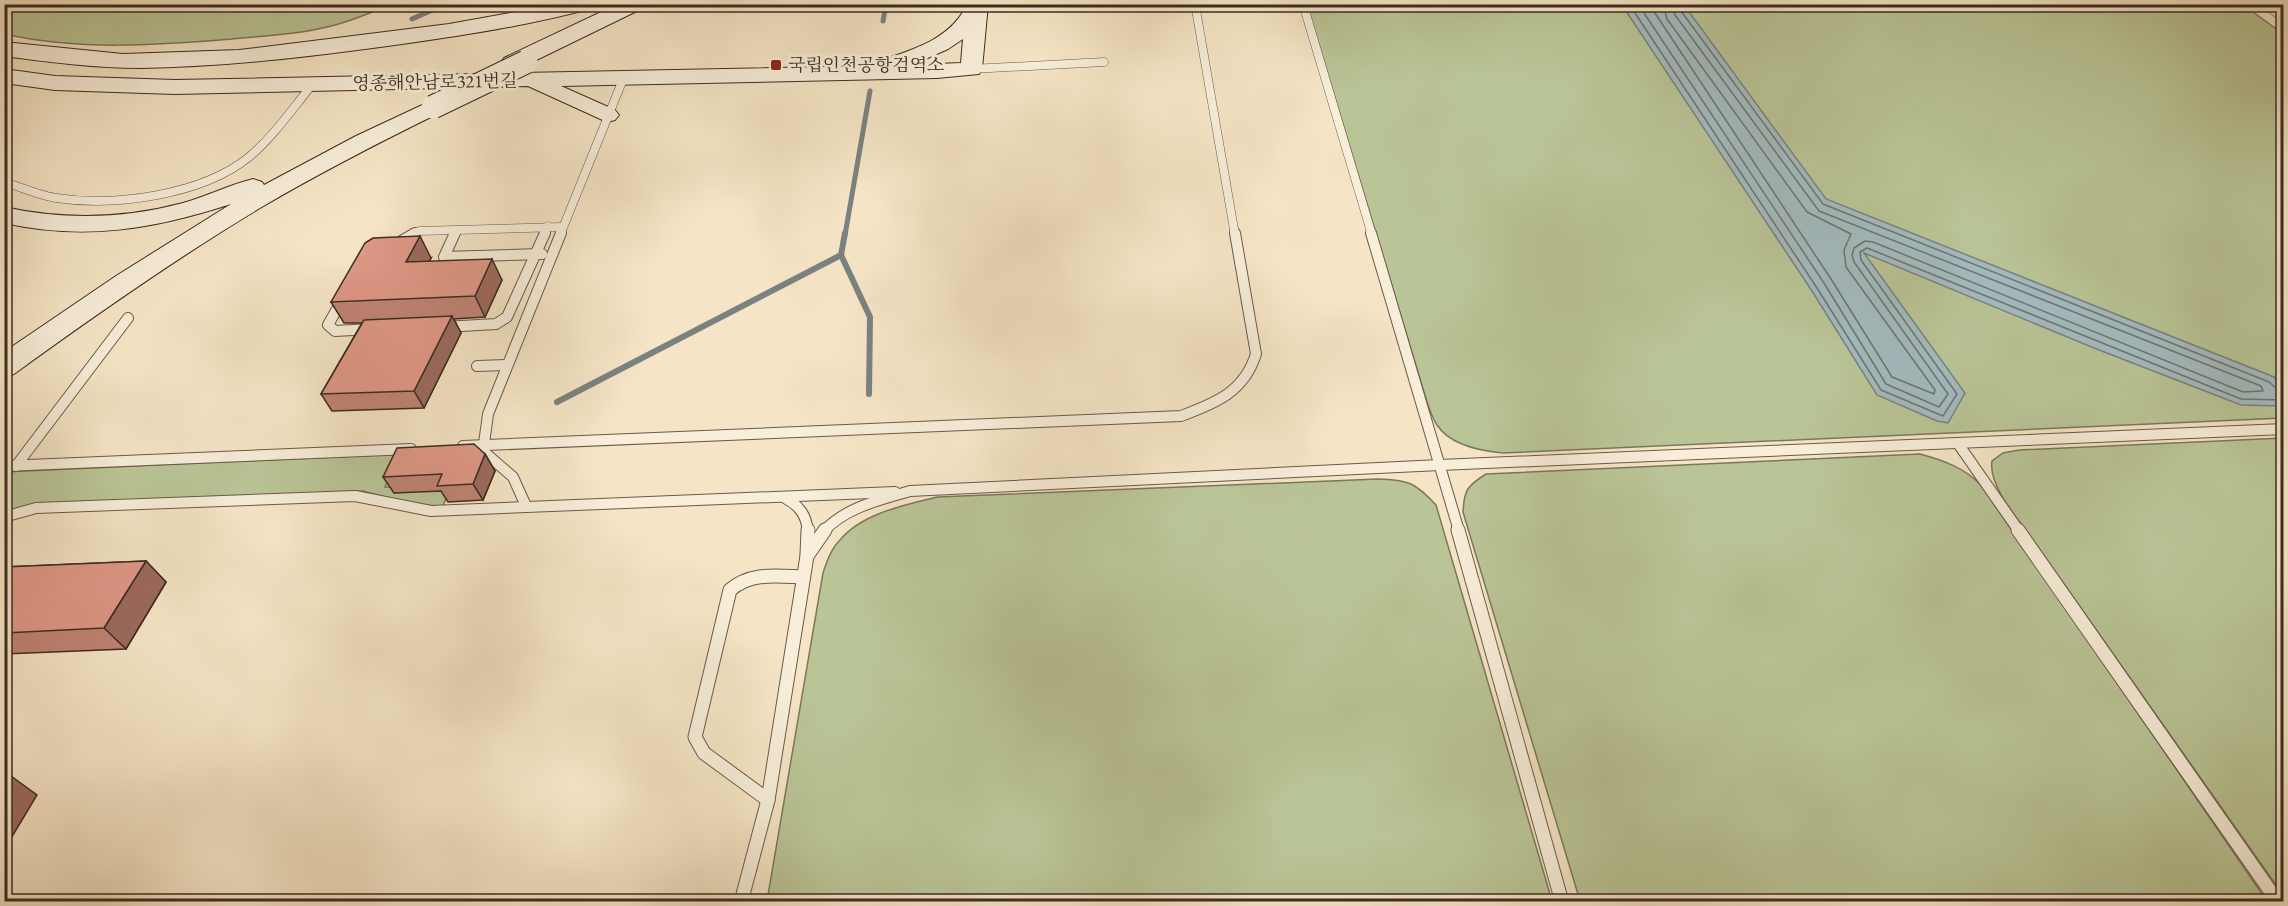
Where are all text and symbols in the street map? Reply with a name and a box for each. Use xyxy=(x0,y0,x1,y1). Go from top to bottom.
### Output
place label: 국립인천공항검역소 xyxy=(788,53,945,76)
marker: 국립인천공항검역소 xyxy=(769,58,783,72)
street label: 영종해안남로321번길 xyxy=(352,69,518,94)

